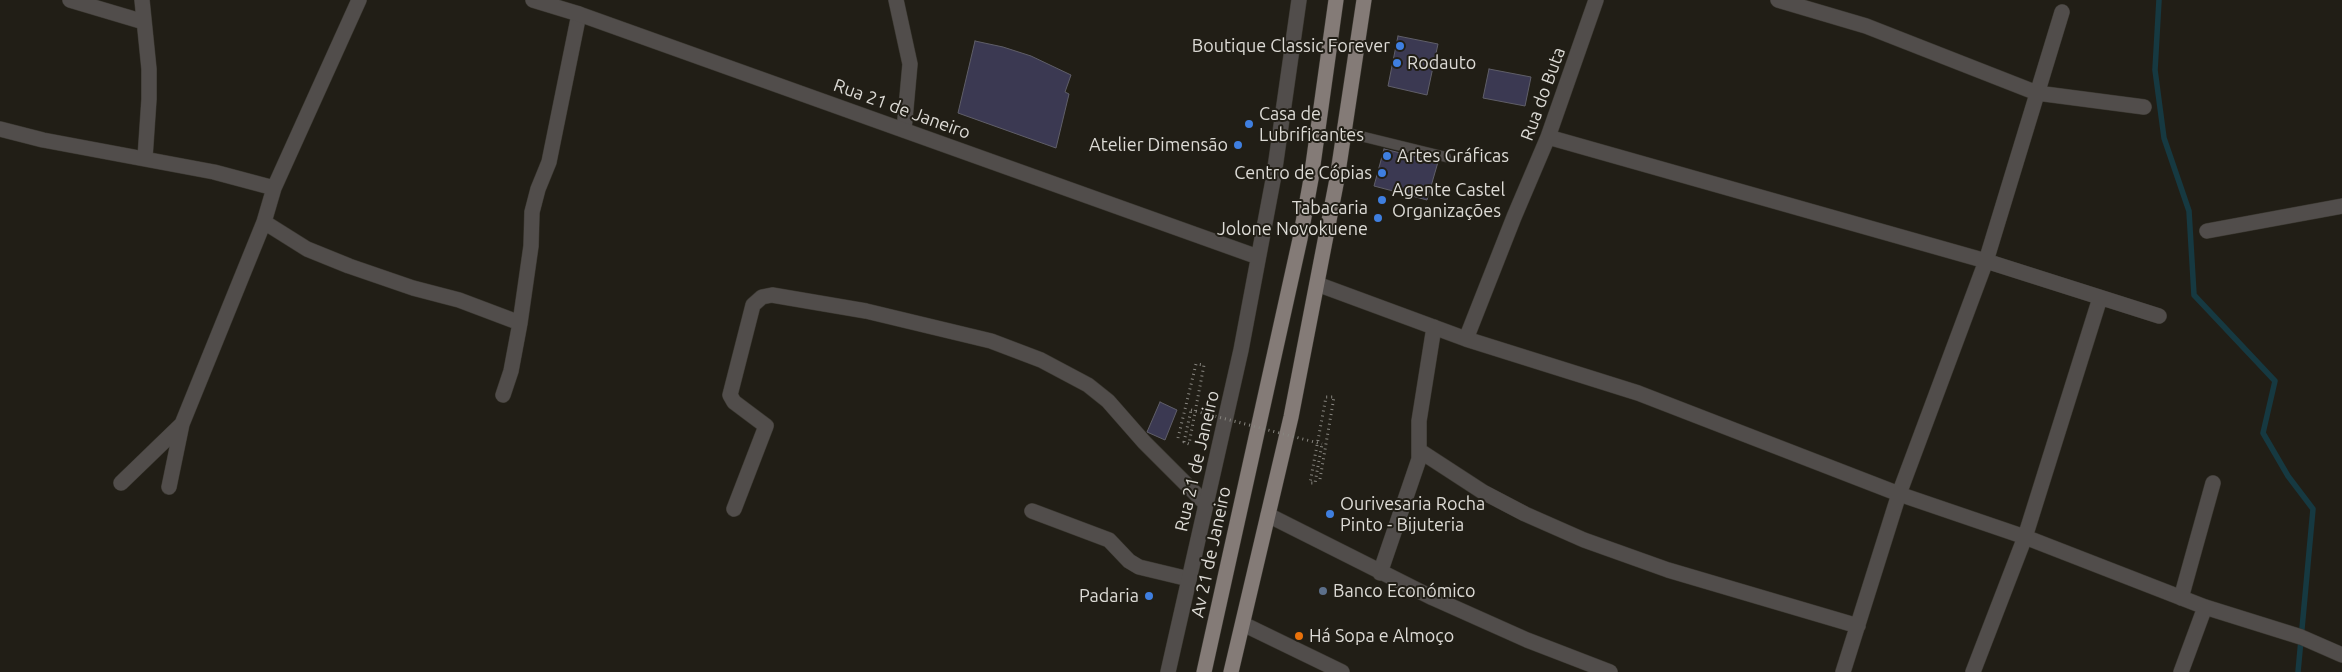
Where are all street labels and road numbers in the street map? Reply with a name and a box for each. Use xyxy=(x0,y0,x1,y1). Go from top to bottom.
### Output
street label: Rua do Buta xyxy=(1516,44,1570,144)
street label: Rua 21 de Janeiro xyxy=(831,74,973,144)
street label: Rua 21 de Janeiro xyxy=(1170,388,1224,534)
street label: Av 21 de Janeiro xyxy=(1187,485,1235,619)

